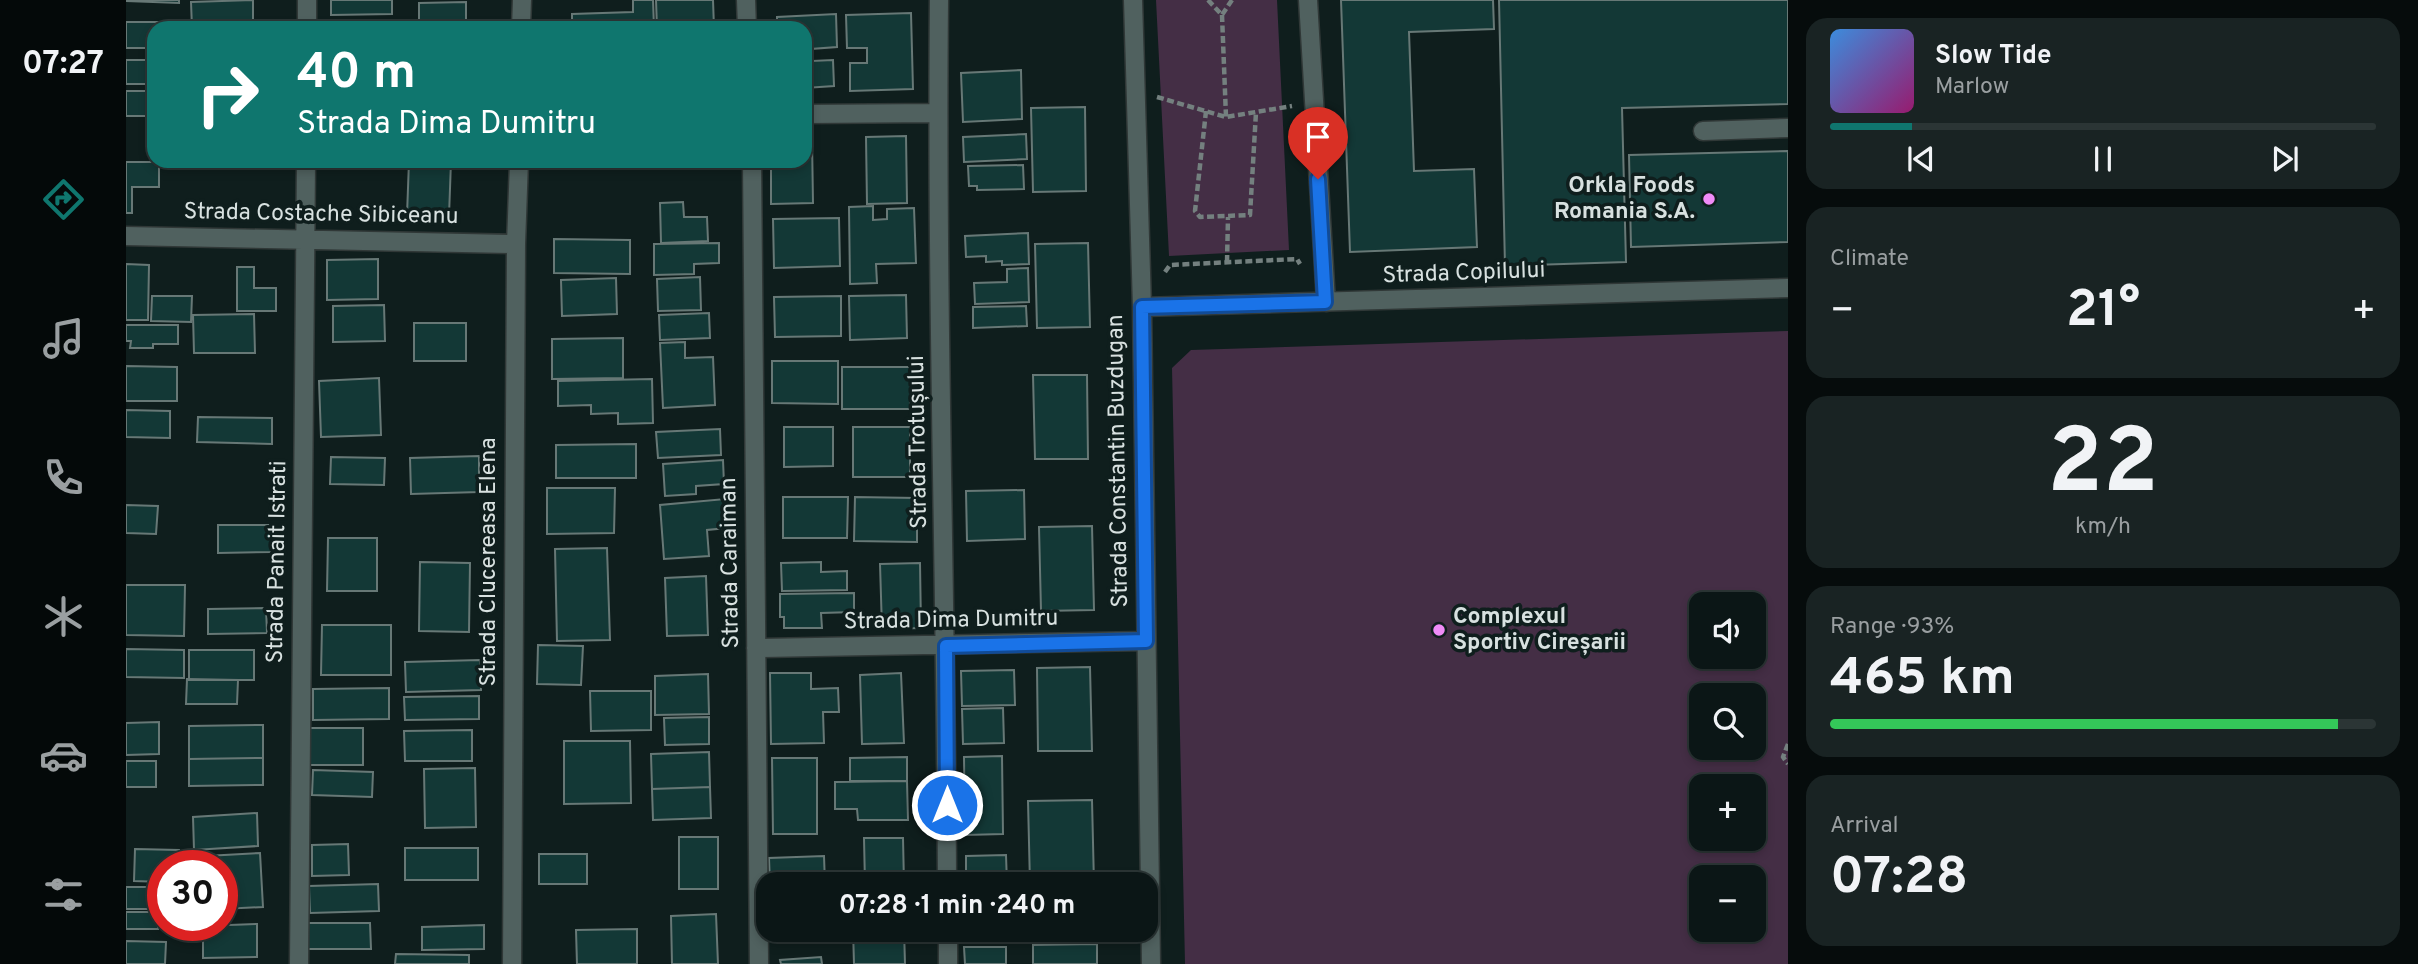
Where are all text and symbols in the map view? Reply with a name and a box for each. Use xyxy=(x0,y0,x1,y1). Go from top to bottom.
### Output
text: Slow Tide xyxy=(1935,40,2052,73)
text: 40 m xyxy=(297,44,416,106)
text: 07:27 xyxy=(22,45,104,85)
icon: right xyxy=(182,49,273,140)
text: Marlow xyxy=(1935,73,2009,102)
text: Strada Dima Dumitru xyxy=(297,105,596,145)
pin xyxy=(1288,107,1348,179)
icon: arrive xyxy=(1299,118,1337,156)
icon: previous xyxy=(1902,140,1940,178)
icon: pause xyxy=(2084,140,2122,178)
icon: next xyxy=(2266,140,2304,178)
place label: Orkla Foods Romania S.A. xyxy=(1554,172,1695,227)
icon: directions xyxy=(39,175,88,224)
marker: Orkla Foods Romania S.A. xyxy=(1701,191,1717,207)
street label: Strada Costache Sibiceanu xyxy=(183,198,459,232)
text: Climate xyxy=(1830,245,1909,274)
street label: Strada Copilului xyxy=(1382,257,1546,291)
text: 21° xyxy=(2066,279,2140,345)
text: − xyxy=(1830,288,1855,337)
text: + xyxy=(2351,288,2376,337)
icon: music xyxy=(39,314,88,363)
street label: Strada Constantin Buzdugan xyxy=(1102,314,1136,608)
street label: Strada Trotușului xyxy=(903,355,935,529)
text: 22 xyxy=(2047,410,2159,525)
street label: Strada Clucereasa Elena xyxy=(475,437,504,687)
icon: phone xyxy=(39,453,88,502)
street label: Strada Panait Istrati xyxy=(262,460,294,664)
street label: Strada Caraiman xyxy=(715,477,747,649)
text: km/h xyxy=(2075,513,2131,542)
icon: climate xyxy=(39,592,88,641)
map controls xyxy=(1689,592,1766,942)
button: sound xyxy=(1689,592,1766,669)
place label: Complexul Sportiv Cireșarii xyxy=(1453,603,1626,658)
street label: Strada Dima Dumitru xyxy=(843,605,1059,637)
text: Range · 93% xyxy=(1830,613,1954,642)
marker: Complexul Sportiv Cireșarii xyxy=(1431,622,1447,638)
text: 465 km xyxy=(1830,647,2015,713)
button: search xyxy=(1689,683,1766,760)
icon: car xyxy=(39,731,88,780)
position arrow xyxy=(910,768,984,842)
button: + xyxy=(1689,774,1766,851)
text: Arrival xyxy=(1830,812,1899,841)
text: 07:28 xyxy=(1830,846,1968,912)
speed limit sign: 30 xyxy=(147,850,238,941)
button: − xyxy=(1689,865,1766,942)
icon: filters xyxy=(39,870,88,919)
text: 07:28 · 1 min · 240 m xyxy=(839,890,1075,923)

